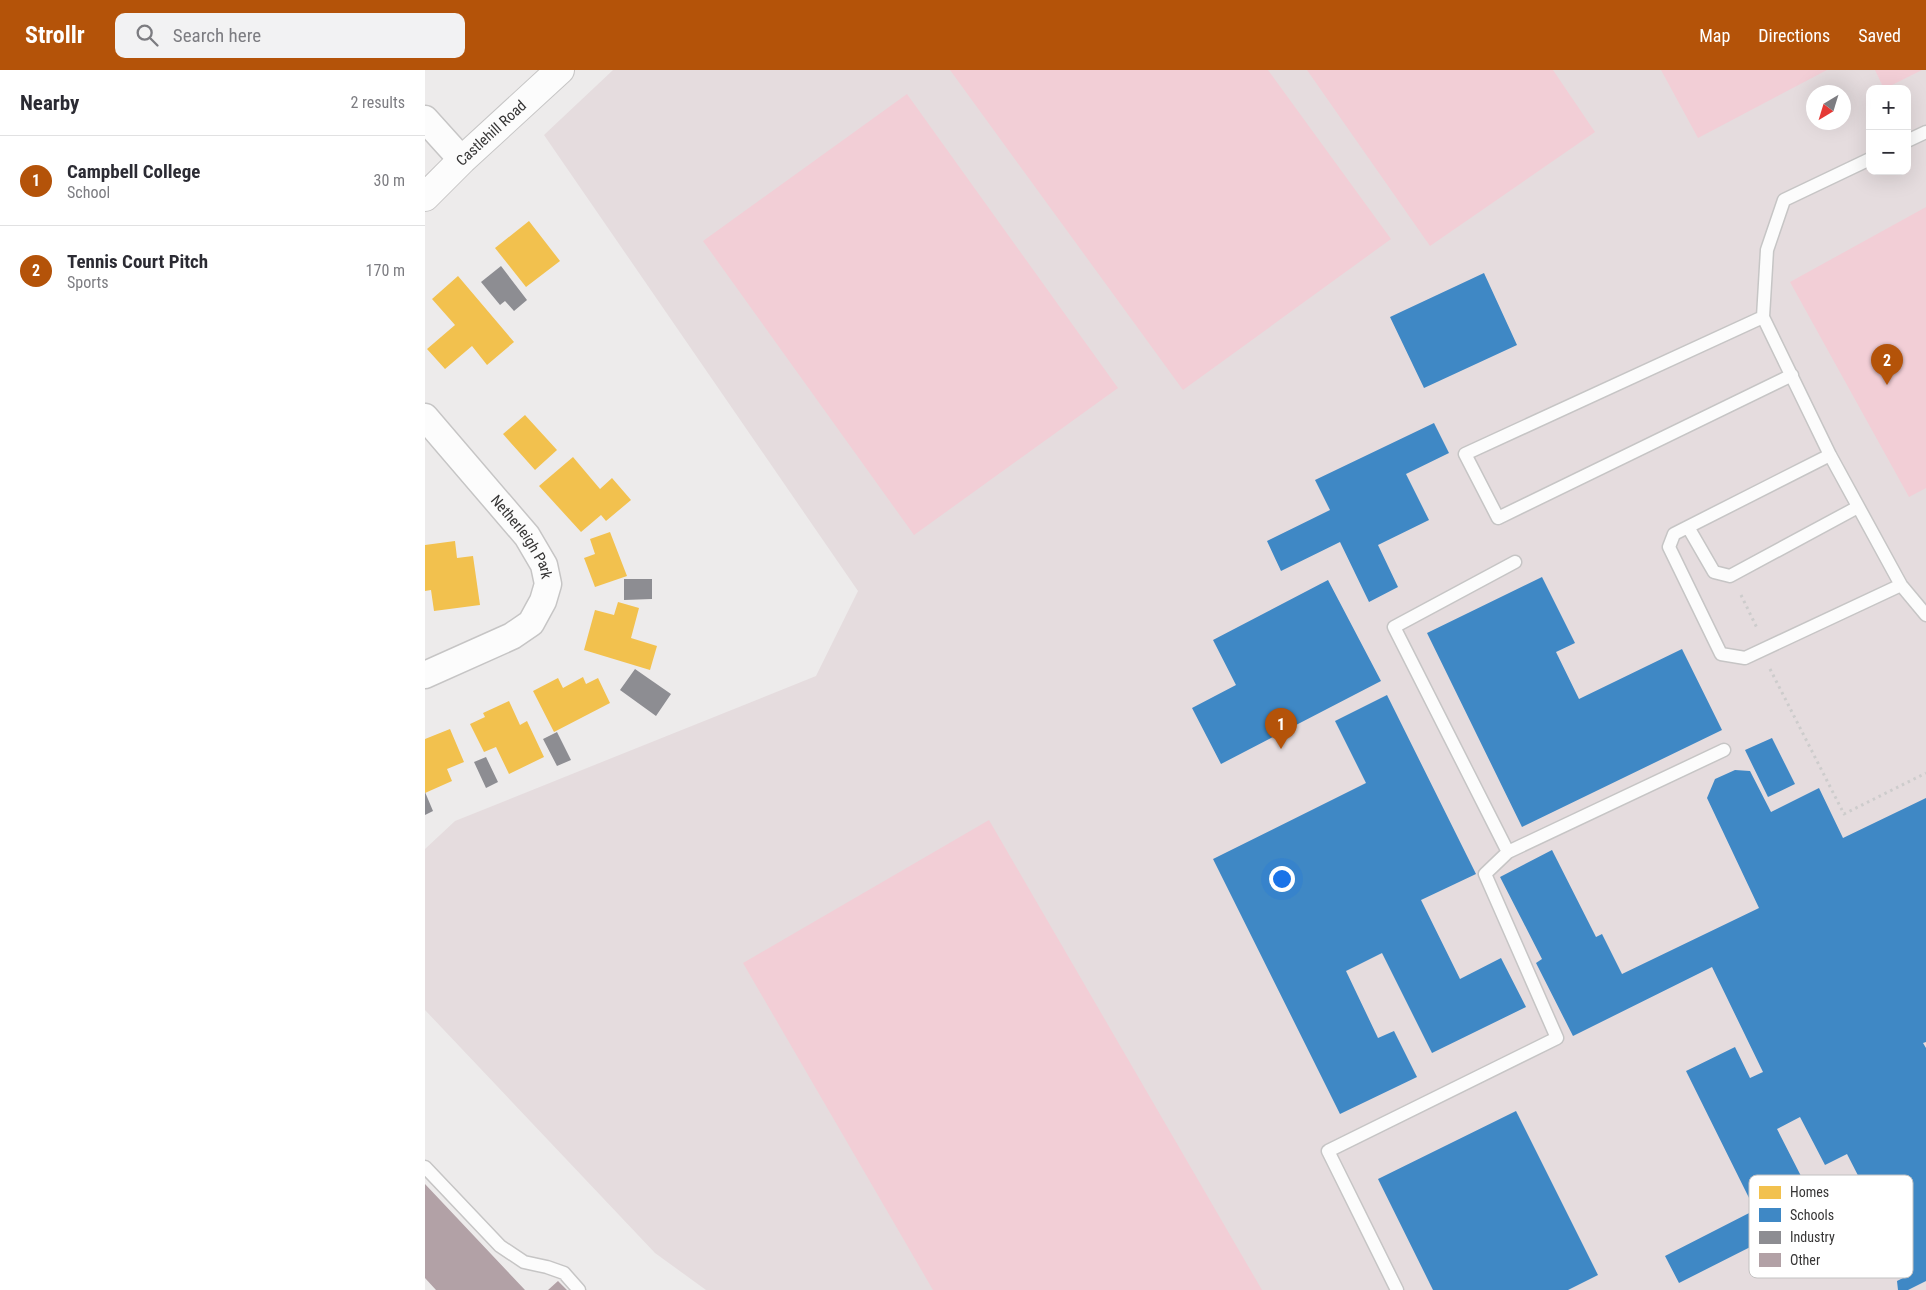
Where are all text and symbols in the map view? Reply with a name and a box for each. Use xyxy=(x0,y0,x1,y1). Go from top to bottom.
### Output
search box xyxy=(115,13,465,58)
text: Strollr xyxy=(25,21,85,49)
icon: search xyxy=(133,21,161,49)
text: Search here xyxy=(173,24,261,47)
text: Map xyxy=(1699,25,1730,46)
text: Directions xyxy=(1758,25,1830,46)
text: Saved xyxy=(1858,25,1901,46)
north arrow xyxy=(1806,85,1851,130)
map controls xyxy=(1866,85,1911,175)
button: + xyxy=(1866,85,1911,130)
text: Nearby xyxy=(20,91,79,115)
text: 2 results xyxy=(350,93,405,112)
street label: Castlehill Road xyxy=(452,97,530,170)
button: − xyxy=(1866,130,1911,175)
text: Campbell College xyxy=(67,160,200,183)
text: 1 xyxy=(32,171,40,190)
text: 30 m xyxy=(373,171,405,190)
text: School xyxy=(67,183,110,202)
text: Tennis Court Pitch xyxy=(67,250,208,273)
text: 2 xyxy=(32,261,40,280)
text: 170 m xyxy=(366,261,405,280)
text: Sports xyxy=(67,273,109,292)
pin: 2 xyxy=(1871,344,1903,385)
street label: Netherleigh Park xyxy=(487,491,556,581)
pin: 1 xyxy=(1265,708,1297,749)
your location xyxy=(1269,866,1295,892)
legend xyxy=(1749,1175,1913,1278)
text: Homes xyxy=(1790,1184,1829,1200)
text: Schools xyxy=(1790,1207,1834,1223)
text: Industry xyxy=(1790,1229,1835,1245)
text: Other xyxy=(1790,1252,1820,1268)

